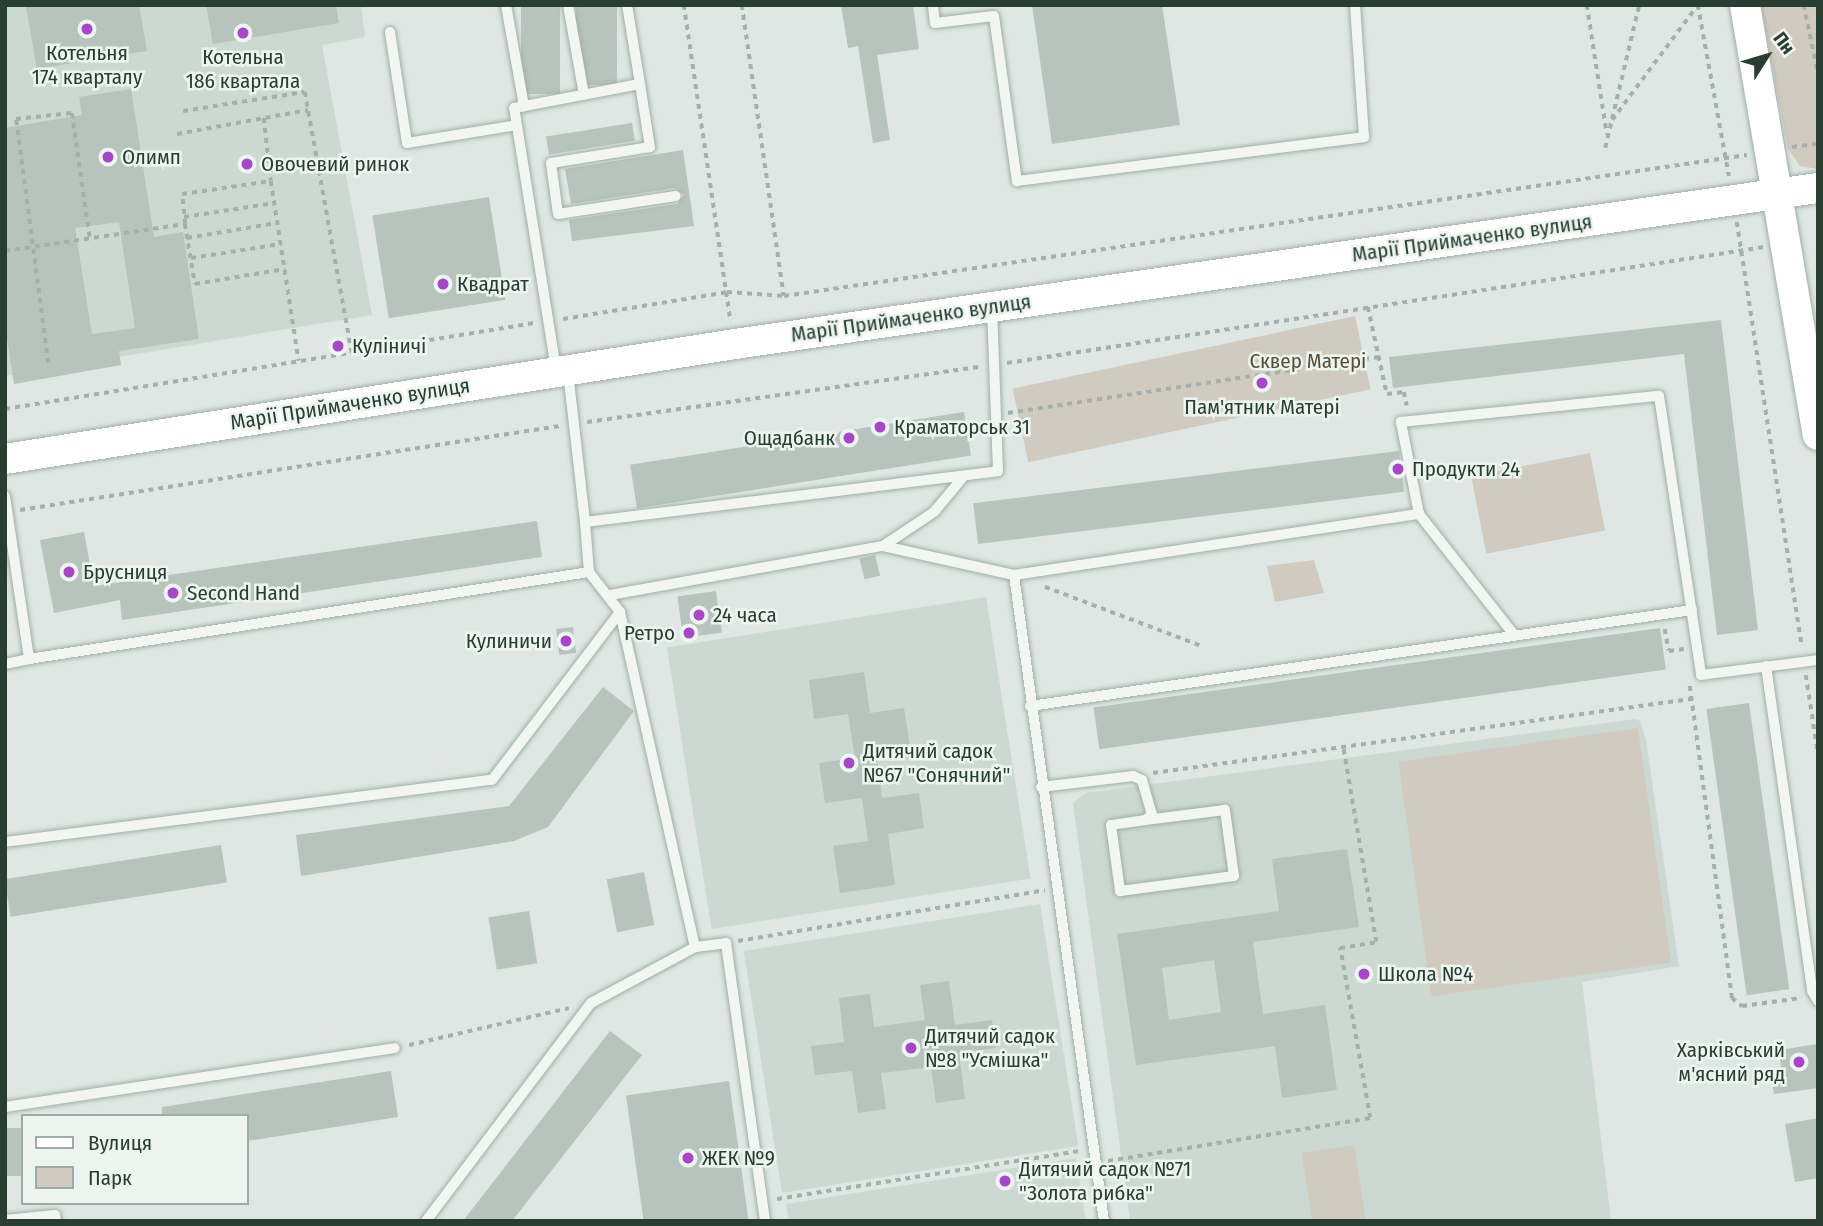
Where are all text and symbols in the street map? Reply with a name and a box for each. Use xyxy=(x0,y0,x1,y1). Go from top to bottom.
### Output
marker: Котельня 174 кварталу xyxy=(79,21,95,37)
north arrow xyxy=(1732,21,1802,91)
marker: Котельна 186 квартала xyxy=(235,25,251,41)
text: Пн xyxy=(1769,28,1800,59)
place label: Котельня 174 кварталу xyxy=(32,40,142,90)
place label: Котельна 186 квартала xyxy=(186,44,300,94)
place label: Олимп xyxy=(122,144,181,170)
marker: Олимп xyxy=(100,149,116,165)
place label: Овочевий ринок xyxy=(261,151,409,177)
marker: Овочевий ринок xyxy=(239,156,255,172)
street label: Марії Приймаченко вулиця xyxy=(1350,209,1594,267)
place label: Квадрат xyxy=(457,271,529,297)
marker: Квадрат xyxy=(435,276,451,292)
street label: Марії Приймаченко вулиця xyxy=(789,289,1033,347)
place label: Куліничі xyxy=(352,333,426,359)
marker: Куліничі xyxy=(330,338,346,354)
park label: Сквер Матері xyxy=(1250,348,1366,374)
street label: Марії Приймаченко вулиця xyxy=(228,373,472,435)
marker: Пам'ятник Матері xyxy=(1254,375,1270,391)
place label: Пам'ятник Матері xyxy=(1184,394,1340,420)
place label: Краматорськ 31 xyxy=(894,414,1030,440)
marker: Краматорськ 31 xyxy=(872,419,888,435)
place label: Ощадбанк xyxy=(744,425,835,451)
marker: Ощадбанк xyxy=(841,430,857,446)
place label: Продукти 24 xyxy=(1412,456,1520,482)
marker: Продукти 24 xyxy=(1390,461,1406,477)
place label: Брусниця xyxy=(83,559,167,585)
marker: Брусниця xyxy=(61,564,77,580)
place label: Second Hand xyxy=(187,580,300,606)
marker: Second Hand xyxy=(165,585,181,601)
place label: 24 часа xyxy=(713,602,777,628)
marker: 24 часа xyxy=(691,607,707,623)
place label: Ретро xyxy=(624,620,675,646)
marker: Ретро xyxy=(681,625,697,641)
place label: Кулиничи xyxy=(466,628,552,654)
marker: Кулиничи xyxy=(558,633,574,649)
place label: Дитячий садок №67 "Сонячний" xyxy=(863,738,1010,788)
marker: Дитячий садок №67 "Сонячний" xyxy=(841,755,857,771)
place label: Школа №4 xyxy=(1378,961,1473,987)
marker: Школа №4 xyxy=(1356,966,1372,982)
place label: Дитячий садок №8 "Усмішка" xyxy=(925,1023,1055,1073)
place label: Харківський м'ясний ряд xyxy=(1677,1037,1785,1087)
marker: Дитячий садок №8 "Усмішка" xyxy=(903,1040,919,1056)
marker: Харківський м'ясний ряд xyxy=(1791,1054,1807,1070)
legend xyxy=(21,1114,248,1205)
text: Вулиця xyxy=(88,1130,152,1156)
place label: ЖЕК №9 xyxy=(702,1145,775,1171)
marker: ЖЕК №9 xyxy=(680,1150,696,1166)
place label: Дитячий садок №71 "Золота рибка" xyxy=(1019,1156,1191,1206)
text: Парк xyxy=(88,1165,132,1191)
marker: Дитячий садок №71 "Золота рибка" xyxy=(997,1173,1013,1189)

